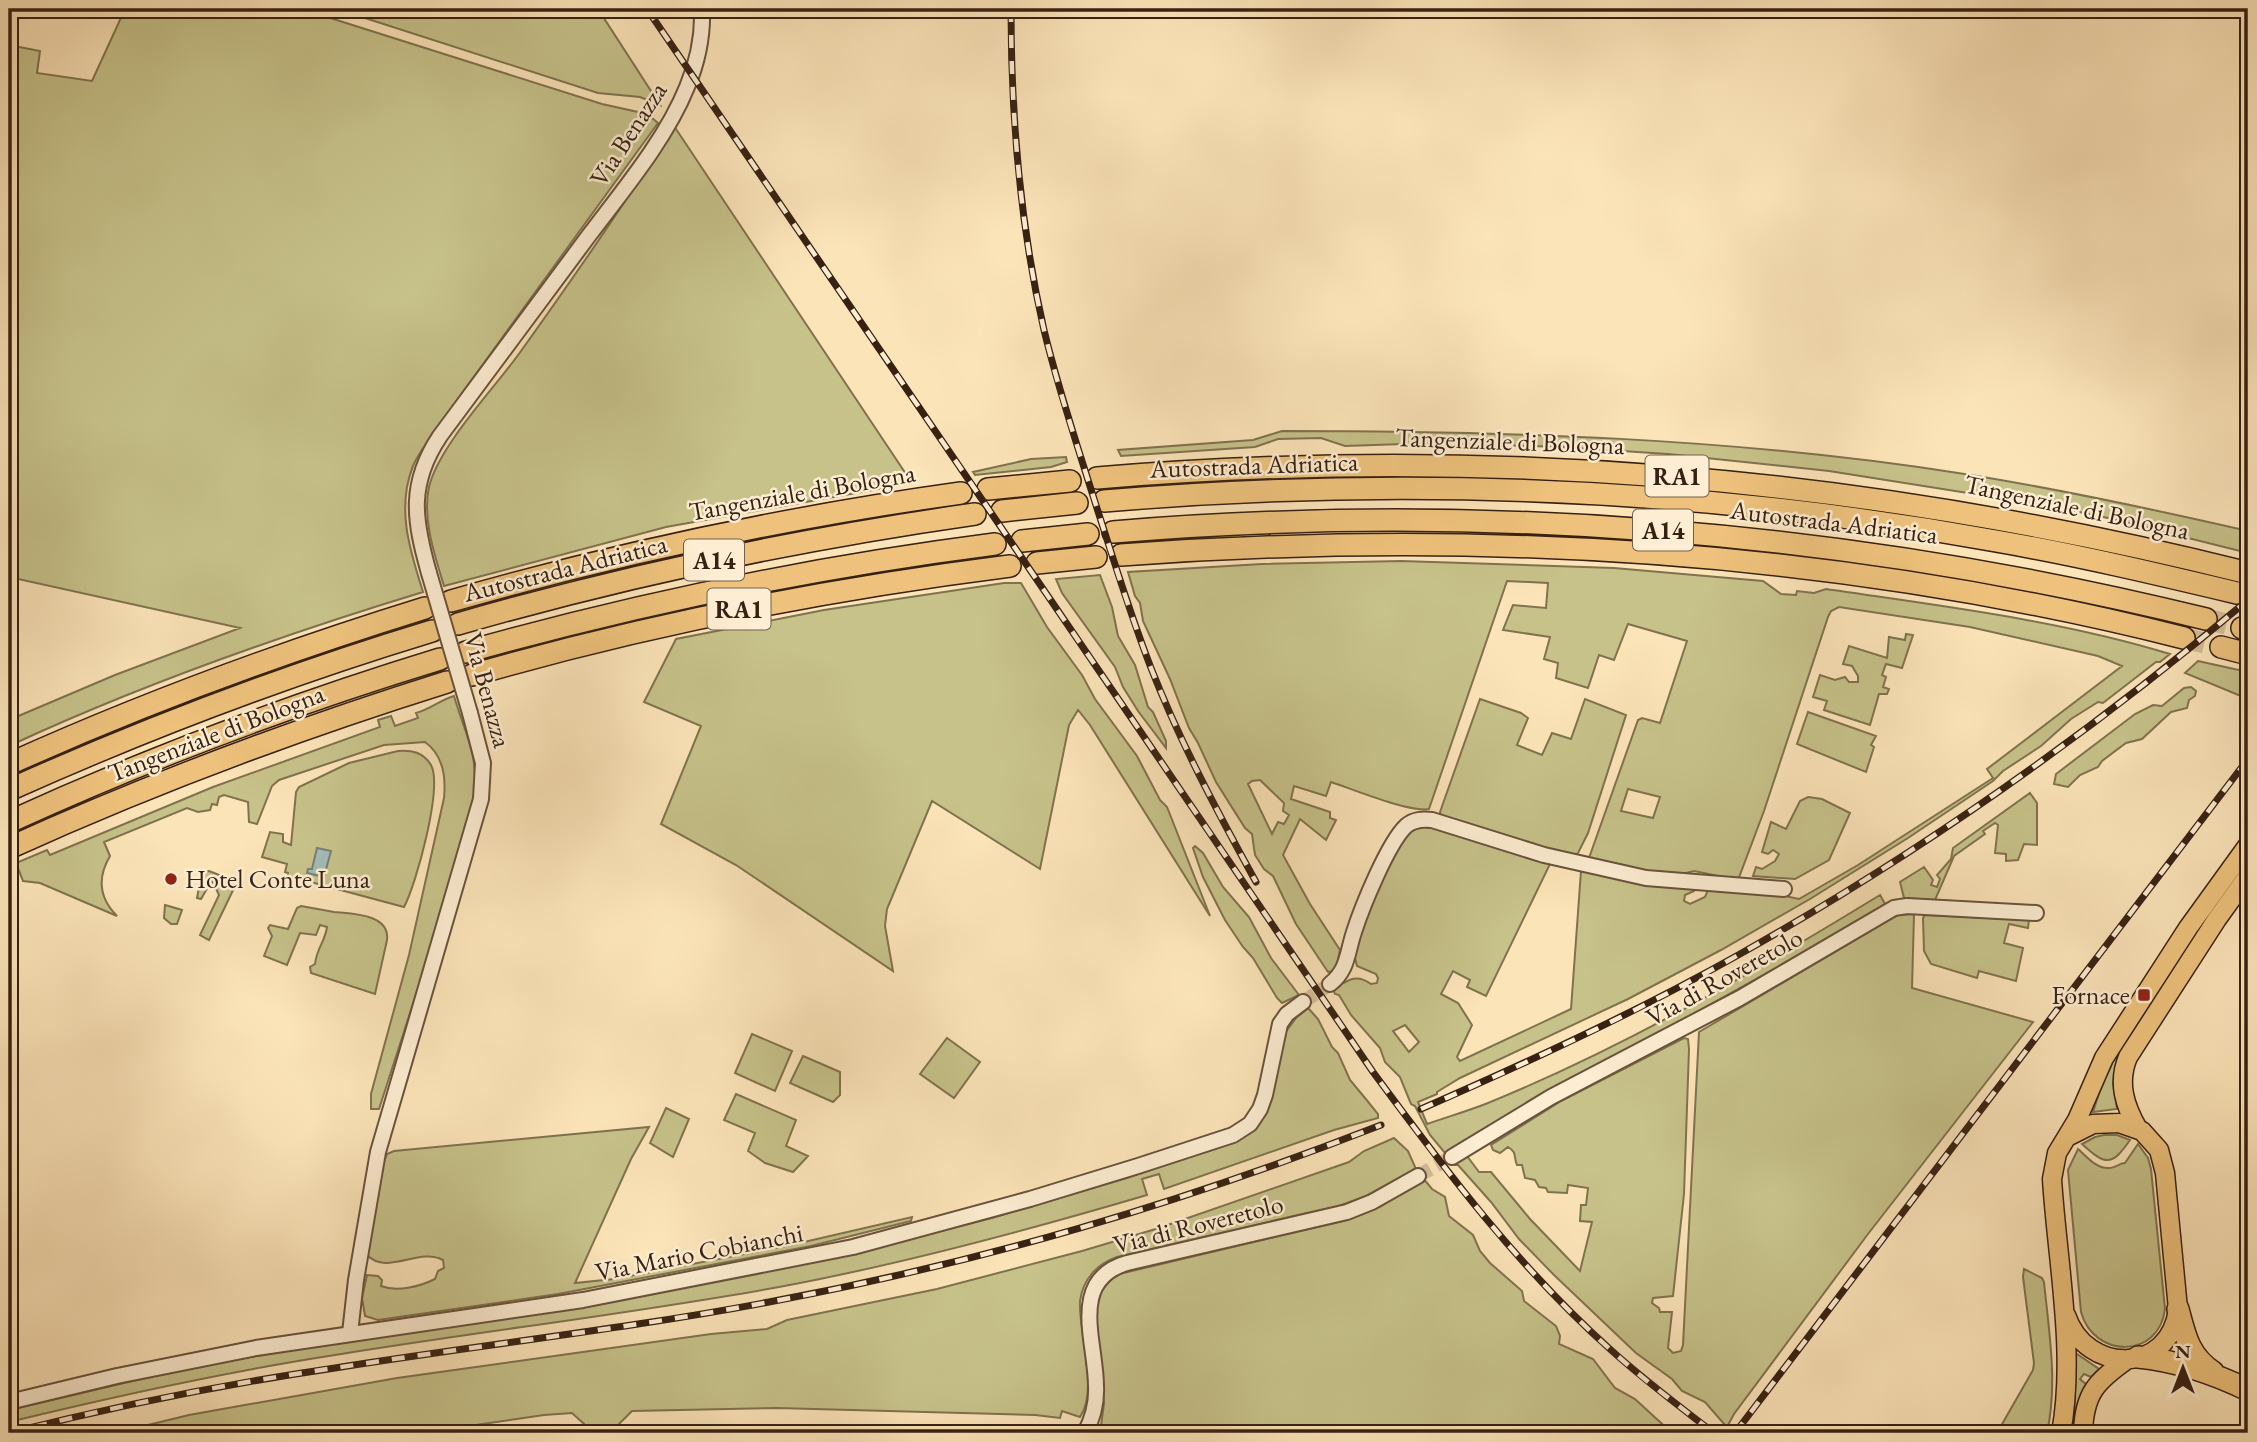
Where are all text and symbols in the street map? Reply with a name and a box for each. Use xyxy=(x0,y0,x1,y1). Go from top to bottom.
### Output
street label: Via Benazza xyxy=(582,75,675,193)
street label: Tangenziale di Bologna xyxy=(1395,420,1626,462)
street label: Autostrada Adriatica xyxy=(1148,444,1360,486)
street label: Tangenziale di Bologna xyxy=(686,455,918,529)
road number: RA1 xyxy=(1646,456,1708,496)
street label: Tangenziale di Bologna xyxy=(1961,467,2193,548)
street label: Autostrada Adriatica xyxy=(1727,492,1940,552)
road number: A14 xyxy=(1633,509,1693,550)
street label: Autostrada Adriatica xyxy=(459,526,671,610)
road number: A14 xyxy=(684,540,744,580)
road number: RA1 xyxy=(708,588,770,630)
street label: Via Benazza xyxy=(456,629,520,752)
street label: Tangenziale di Bologna xyxy=(103,676,330,790)
place label: Hotel Conte Luna xyxy=(185,862,371,896)
marker: Hotel Conte Luna xyxy=(163,871,179,887)
street label: Via di Roveretolo xyxy=(1640,920,1808,1034)
place label: Fornace xyxy=(2052,978,2130,1012)
marker: Fornace xyxy=(2136,987,2152,1003)
street label: Via di Roveretolo xyxy=(1109,1186,1287,1262)
street label: Via Mario Cobianchi xyxy=(592,1215,806,1289)
north arrow xyxy=(2148,1334,2218,1404)
text: N xyxy=(2175,1339,2191,1364)

